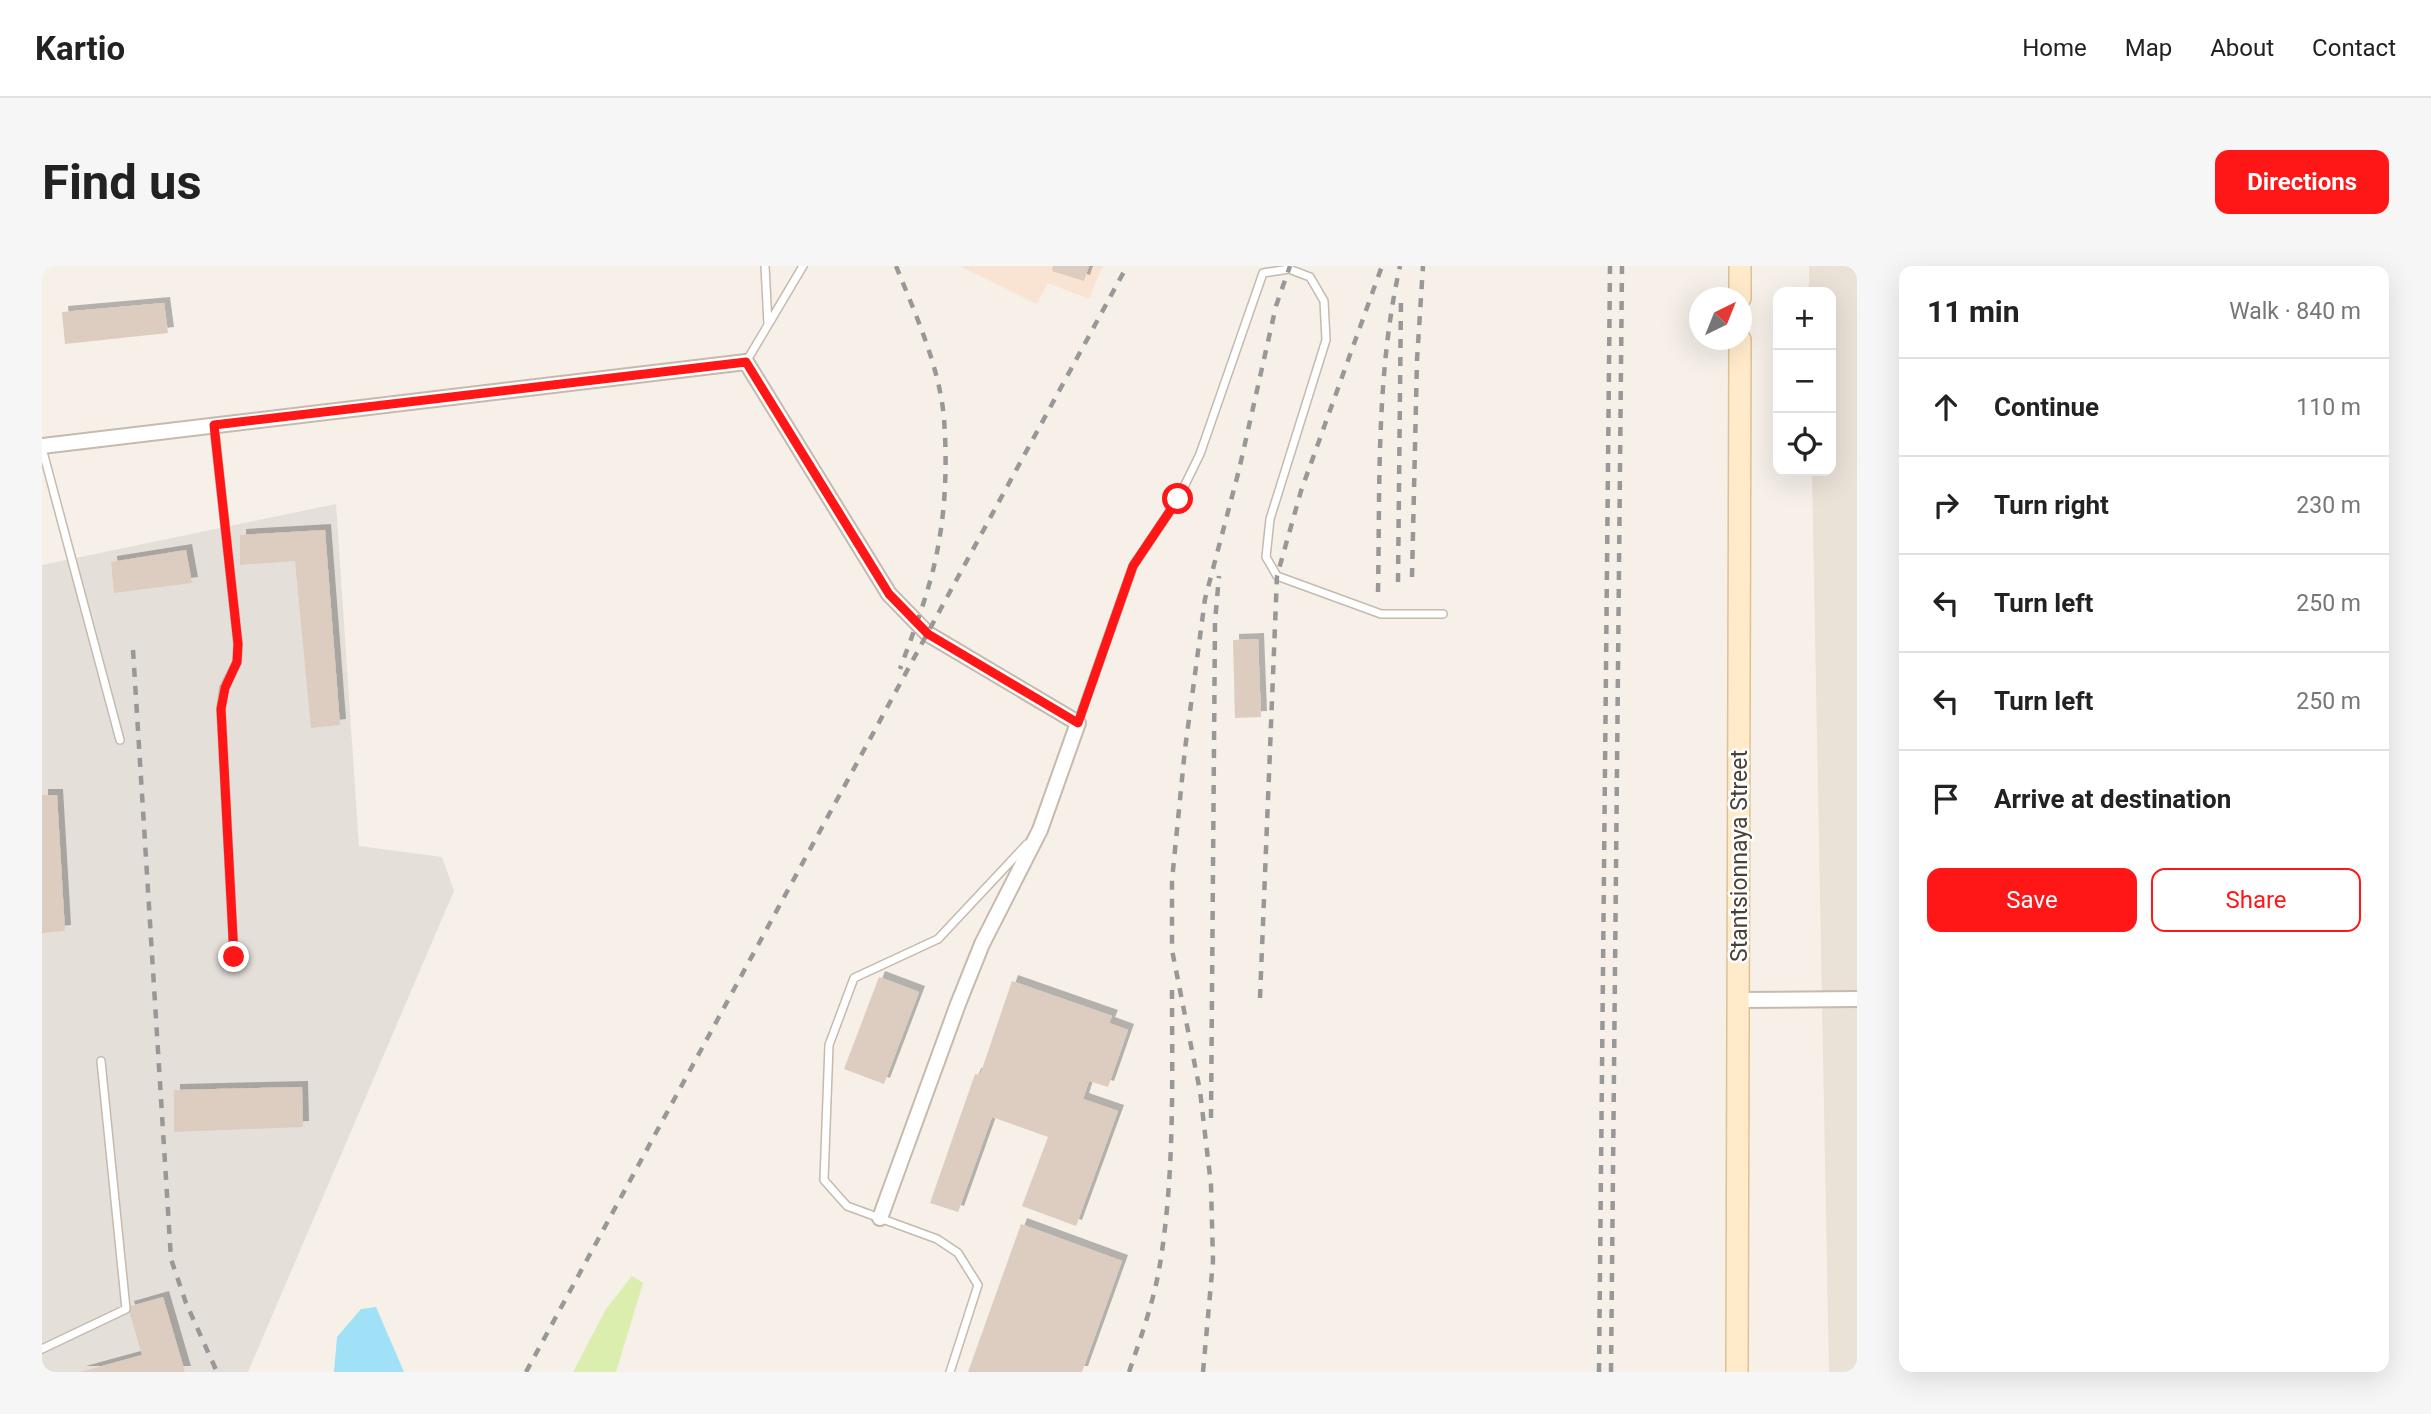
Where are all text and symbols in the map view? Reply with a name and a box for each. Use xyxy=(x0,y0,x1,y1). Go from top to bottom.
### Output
text: Kartio xyxy=(35,29,125,68)
text: Home xyxy=(2022,34,2087,62)
text: Map xyxy=(2125,34,2172,62)
text: About xyxy=(2210,34,2274,62)
text: Contact xyxy=(2312,34,2396,62)
button: Directions xyxy=(2215,150,2389,214)
text: Find us xyxy=(42,154,202,211)
north arrow xyxy=(1689,287,1752,350)
map controls xyxy=(1773,287,1836,476)
button: + xyxy=(1773,287,1836,350)
text: 11 min xyxy=(1927,294,2020,329)
text: Walk · 840 m xyxy=(2229,298,2361,325)
button: − xyxy=(1773,350,1836,413)
icon: ahead xyxy=(1927,388,1965,426)
text: Continue xyxy=(1994,392,2099,422)
text: 110 m xyxy=(2296,394,2361,421)
button: locate xyxy=(1773,413,1836,476)
route start xyxy=(1162,483,1193,514)
icon: right xyxy=(1927,486,1965,524)
text: Turn right xyxy=(1994,490,2109,520)
text: 230 m xyxy=(2296,492,2361,519)
icon: left xyxy=(1927,584,1965,622)
text: Turn left xyxy=(1994,588,2093,618)
text: 250 m xyxy=(2296,590,2361,617)
icon: left xyxy=(1927,682,1965,720)
text: Turn left xyxy=(1994,686,2093,716)
text: 250 m xyxy=(2296,688,2361,715)
street label: Stantsionnaya Street xyxy=(1726,750,1753,962)
icon: arrive xyxy=(1927,780,1965,818)
text: Arrive at destination xyxy=(1994,784,2231,814)
button: Save xyxy=(1927,868,2137,932)
button: Share xyxy=(2151,868,2361,932)
route end xyxy=(218,941,249,972)

